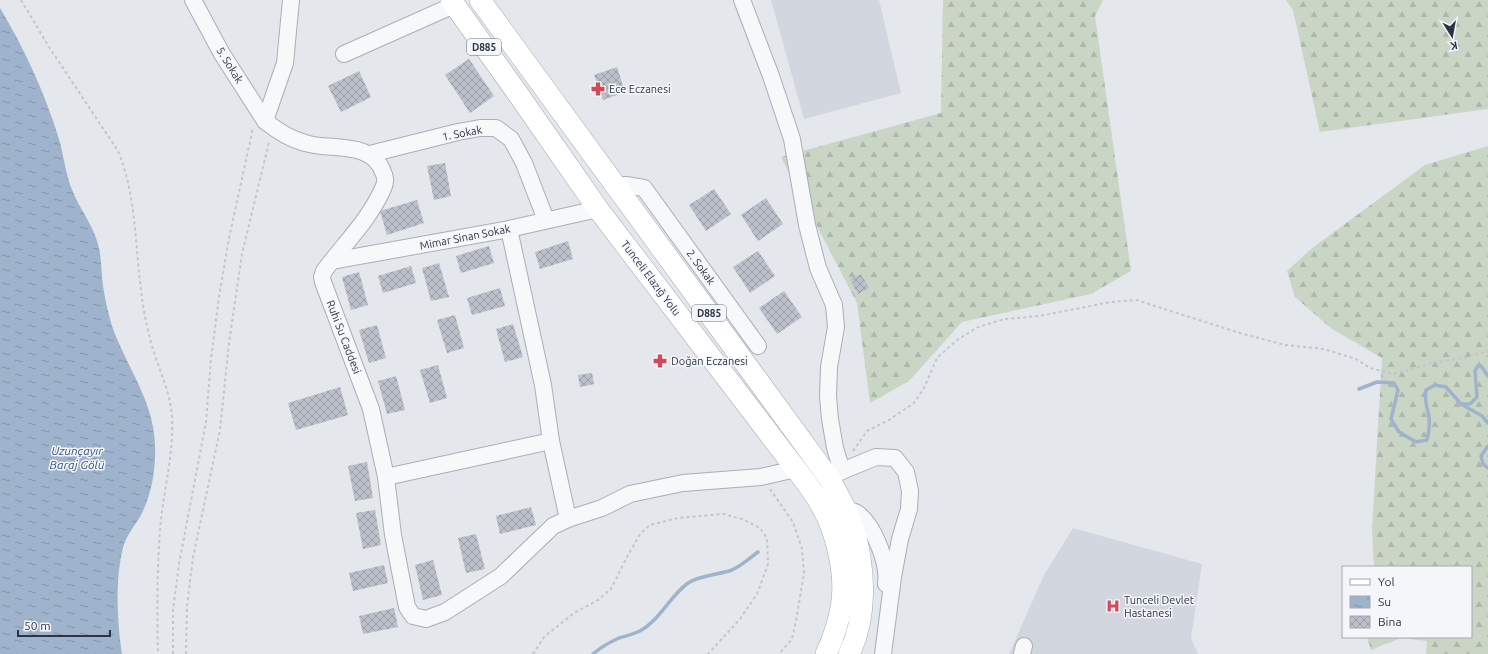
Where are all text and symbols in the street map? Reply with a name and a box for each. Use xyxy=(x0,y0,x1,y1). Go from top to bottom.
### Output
north arrow xyxy=(1432,16,1472,56)
road number: D885 xyxy=(467,39,501,55)
text: K xyxy=(1449,39,1459,53)
street label: 5. Sokak xyxy=(214,45,246,86)
pharmacy icon: Ece Eczanesi xyxy=(590,81,606,97)
place label: Ece Eczanesi xyxy=(609,83,671,95)
street label: 1. Sokak xyxy=(441,123,483,143)
street label: Mimar Sinan Sokak xyxy=(419,222,512,252)
street label: Tunceli Elazığ Yolu xyxy=(619,238,683,318)
street label: 2. Sokak xyxy=(684,247,718,287)
street label: Ruhi Su Caddesi xyxy=(324,298,364,376)
road number: D885 xyxy=(692,305,726,321)
pharmacy icon: Doğan Eczanesi xyxy=(652,353,668,369)
place label: Doğan Eczanesi xyxy=(671,355,748,367)
water label: Uzunçayır Baraj Gölü xyxy=(50,444,105,471)
legend xyxy=(1342,566,1472,638)
text: Yol xyxy=(1378,575,1395,588)
place label: Tunceli Devlet Hastanesi xyxy=(1124,594,1195,619)
text: Su xyxy=(1378,595,1391,608)
hospital icon: Tunceli Devlet Hastanesi xyxy=(1105,598,1121,614)
scale bar xyxy=(18,612,110,638)
text: Bina xyxy=(1378,615,1402,628)
text: 50 m xyxy=(24,619,51,632)

